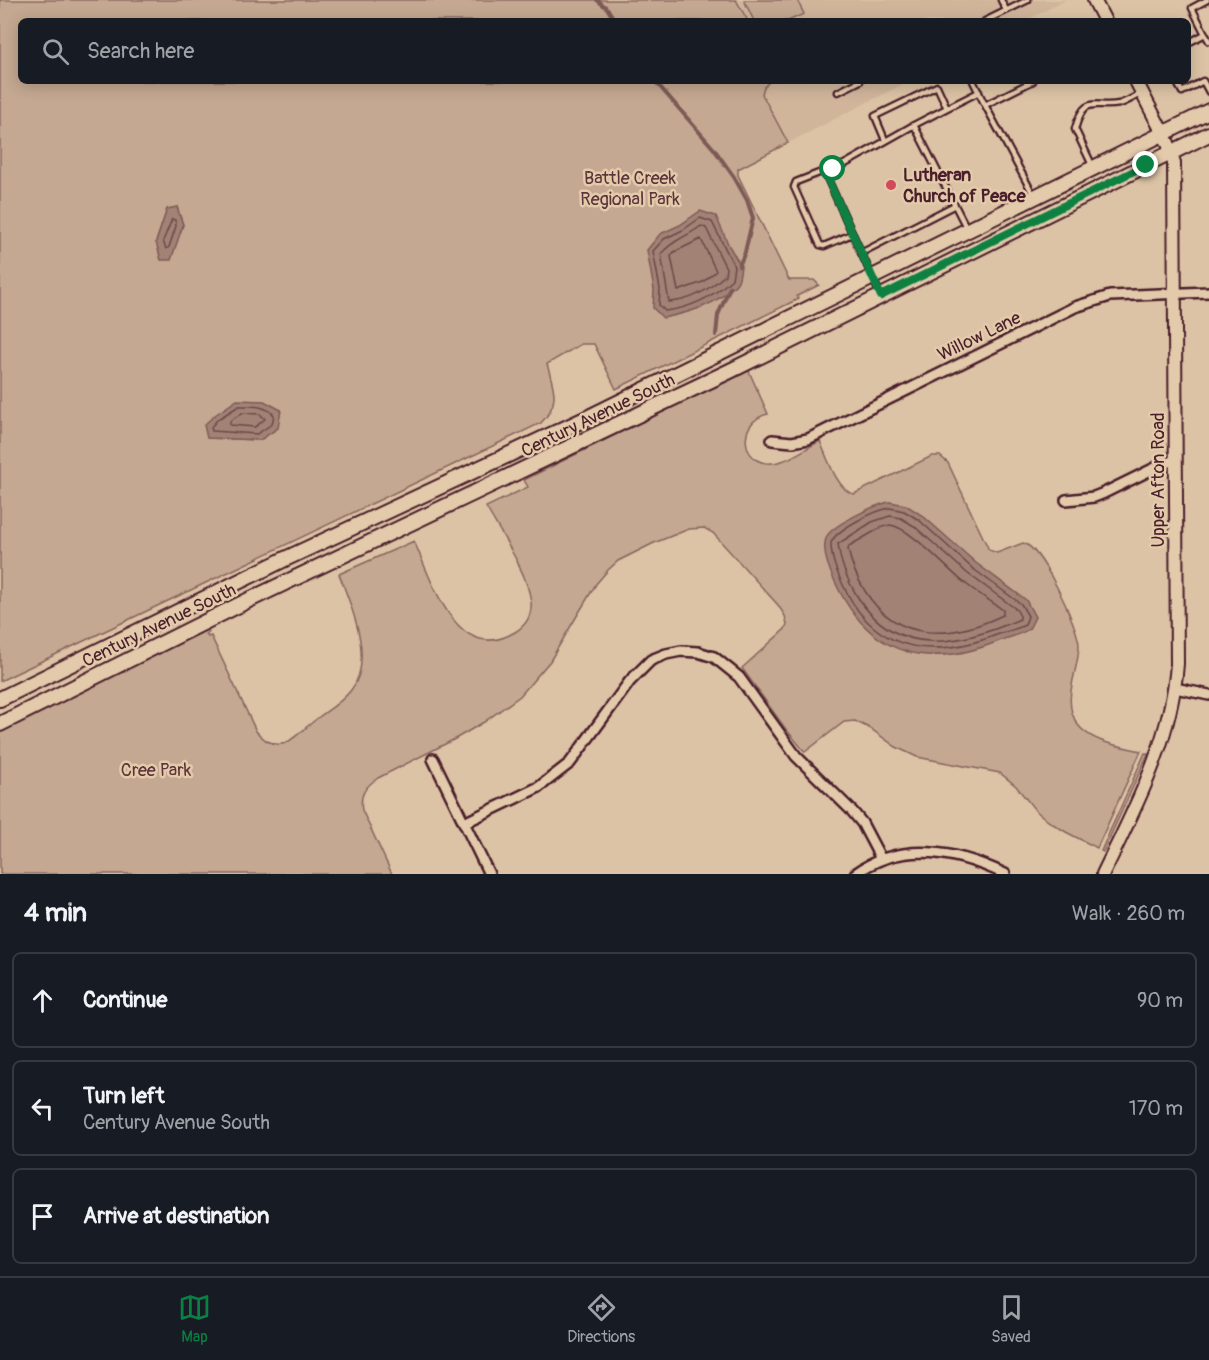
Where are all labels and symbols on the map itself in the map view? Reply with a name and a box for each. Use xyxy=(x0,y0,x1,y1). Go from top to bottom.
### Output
route end xyxy=(1132,151,1158,177)
route start xyxy=(819,155,845,181)
place label: Lutheran Church of Peace xyxy=(903,164,1027,208)
park label: Battle Creek Regional Park xyxy=(580,167,680,211)
marker: Lutheran Church of Peace xyxy=(884,178,898,192)
street label: Willow Lane xyxy=(934,306,1025,366)
street label: Century Avenue South xyxy=(518,368,679,463)
street label: Upper Afton Road xyxy=(1147,412,1170,548)
street label: Century Avenue South xyxy=(79,578,240,673)
park label: Cree Park xyxy=(121,759,192,782)

